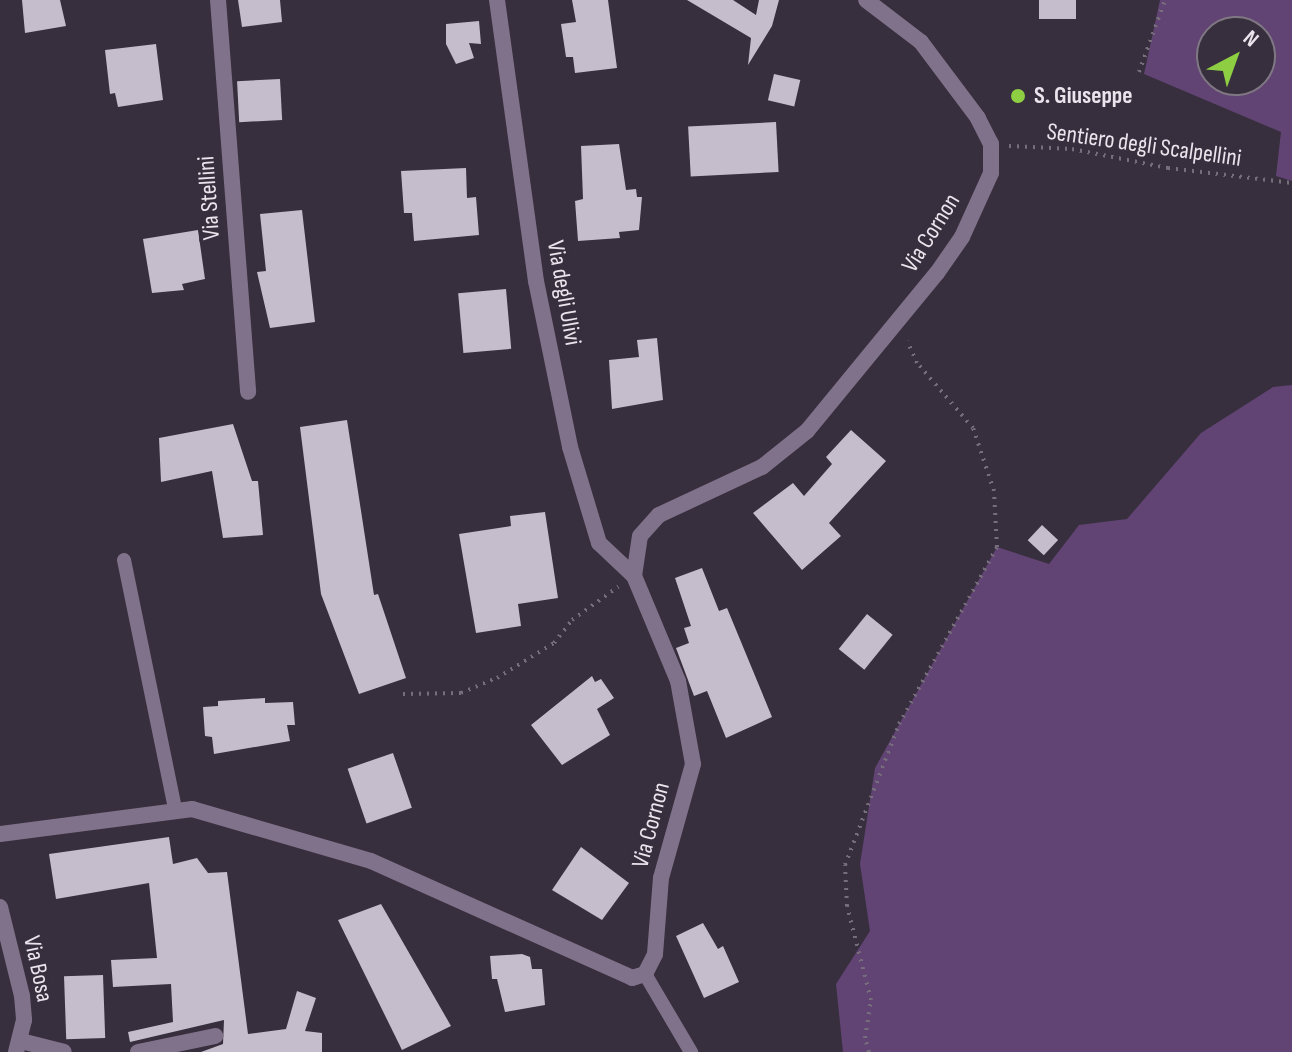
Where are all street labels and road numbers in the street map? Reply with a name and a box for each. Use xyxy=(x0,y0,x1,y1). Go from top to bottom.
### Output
street label: Sentiero degli Scalpellini xyxy=(1045,117,1243,173)
street label: Via Stellini xyxy=(192,155,226,241)
street label: Via Cornon xyxy=(896,188,966,278)
street label: Via degli Ulivi xyxy=(541,238,587,348)
street label: Via Cornon xyxy=(626,779,676,871)
street label: Via Bosa xyxy=(17,933,59,1005)

